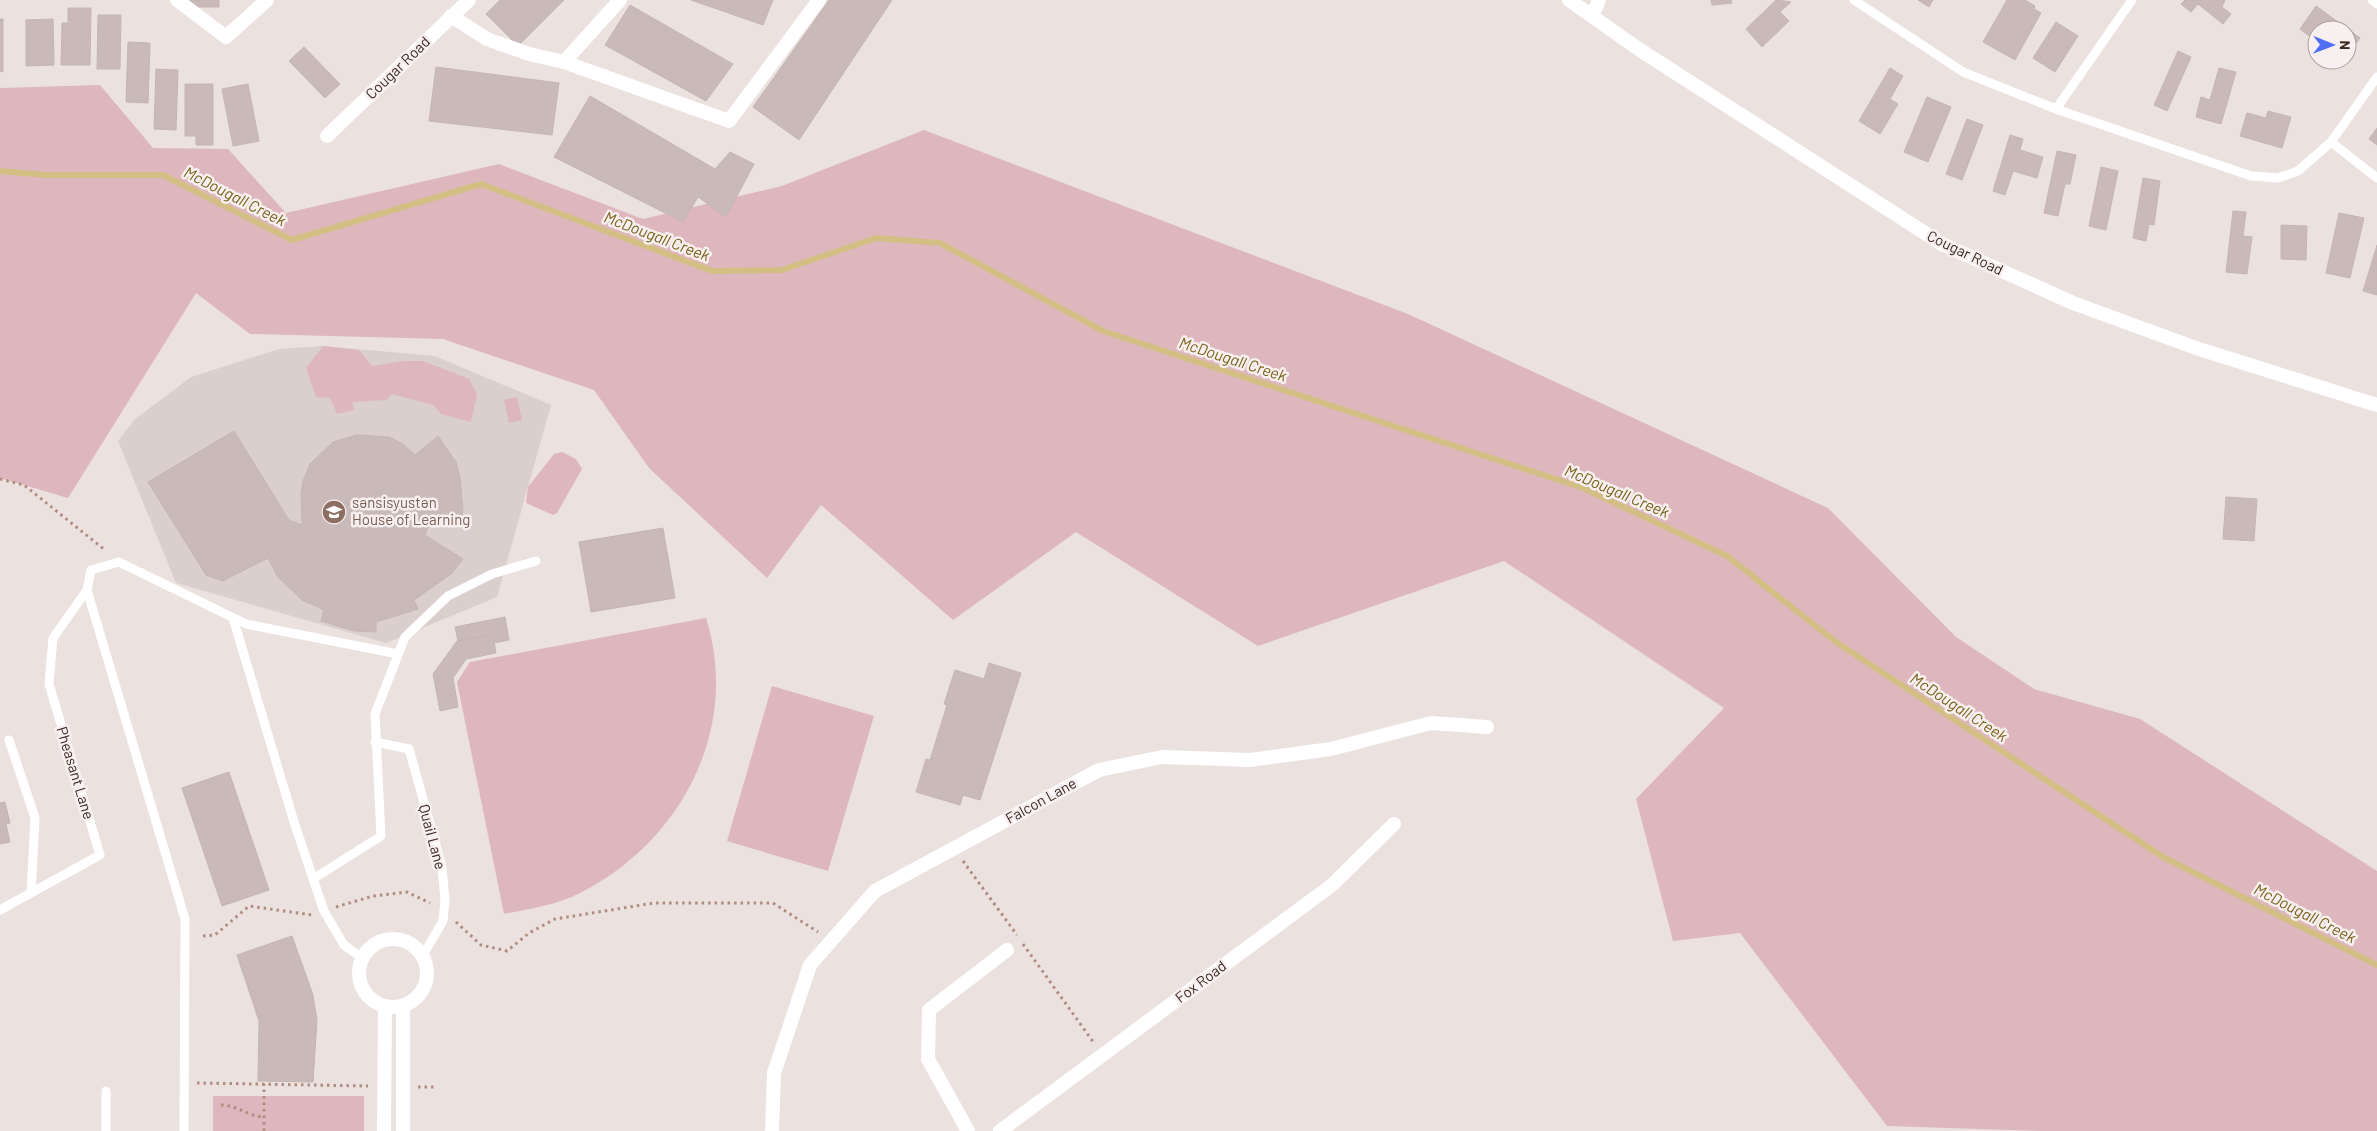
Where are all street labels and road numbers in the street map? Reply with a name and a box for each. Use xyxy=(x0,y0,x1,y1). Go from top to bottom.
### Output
street label: Cougar Road xyxy=(361,32,433,102)
street label: Cougar Road xyxy=(1924,226,2007,278)
street label: Pheasant Lane xyxy=(53,724,99,821)
street label: Falcon Lane xyxy=(1002,773,1079,827)
street label: Quail Lane xyxy=(416,802,450,871)
street label: Fox Road xyxy=(1171,956,1229,1006)

